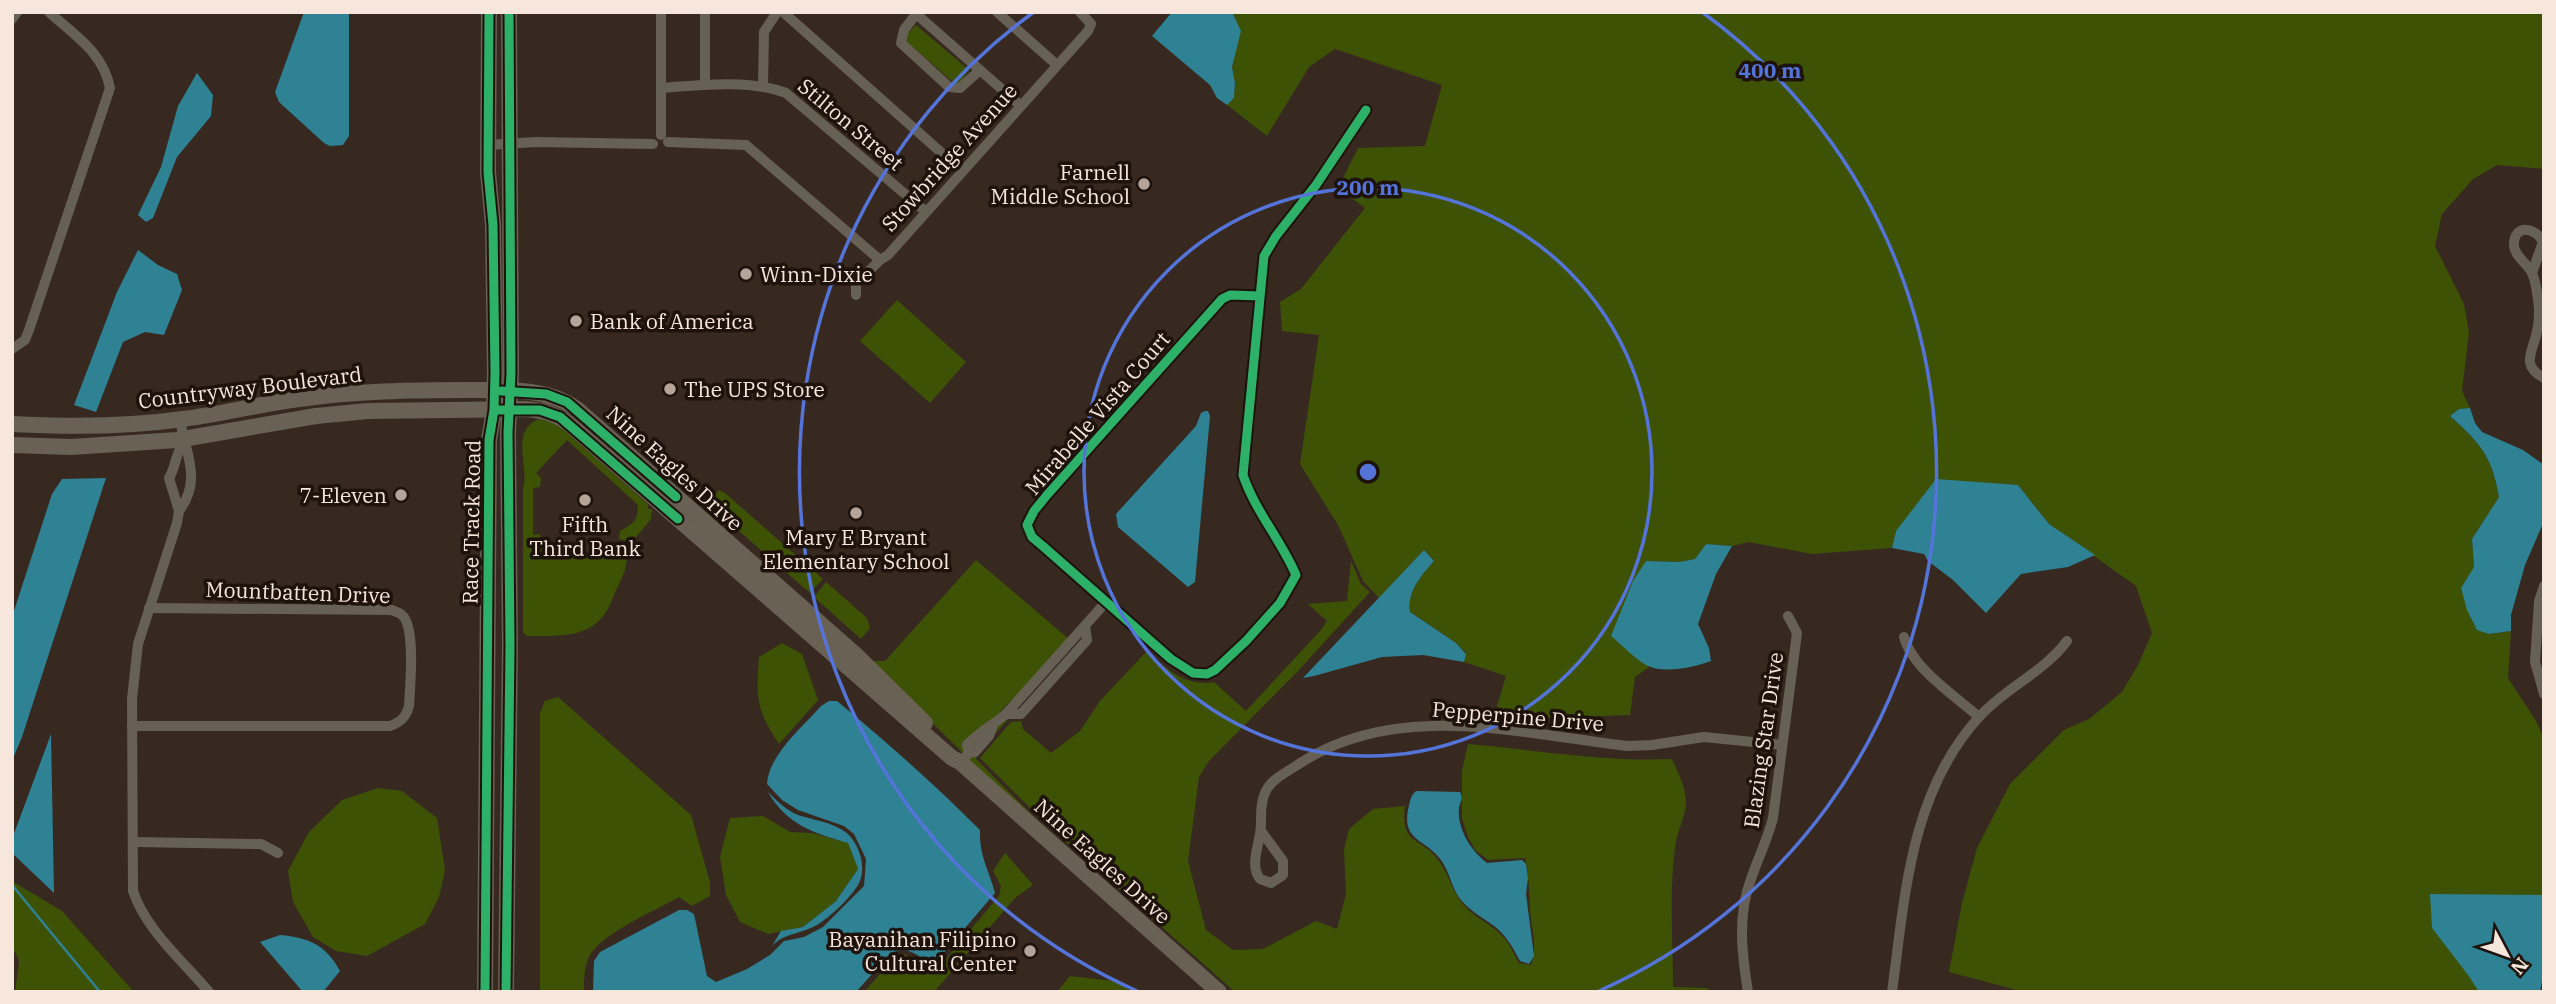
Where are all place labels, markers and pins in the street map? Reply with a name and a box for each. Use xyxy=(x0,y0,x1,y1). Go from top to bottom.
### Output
place label: Farnell Middle School xyxy=(991,158,1130,210)
marker: Farnell Middle School xyxy=(1136,176,1152,192)
place label: Winn-Dixie xyxy=(760,260,873,288)
marker: Winn-Dixie xyxy=(738,266,754,282)
place label: Bank of America xyxy=(590,307,754,335)
marker: Bank of America xyxy=(568,313,584,329)
place label: The UPS Store xyxy=(684,375,825,403)
marker: The UPS Store xyxy=(662,381,678,397)
centre of rings xyxy=(1356,460,1380,484)
place label: 7-Eleven xyxy=(299,481,387,509)
marker: 7-Eleven xyxy=(393,487,409,503)
marker: Fifth Third Bank xyxy=(577,492,593,508)
marker: Mary E Bryant Elementary School xyxy=(848,505,864,521)
place label: Fifth Third Bank xyxy=(529,510,642,562)
place label: Mary E Bryant Elementary School xyxy=(762,523,950,575)
place label: Bayanihan Filipino Cultural Center xyxy=(828,925,1017,977)
marker: Bayanihan Filipino Cultural Center xyxy=(1022,943,1038,959)

